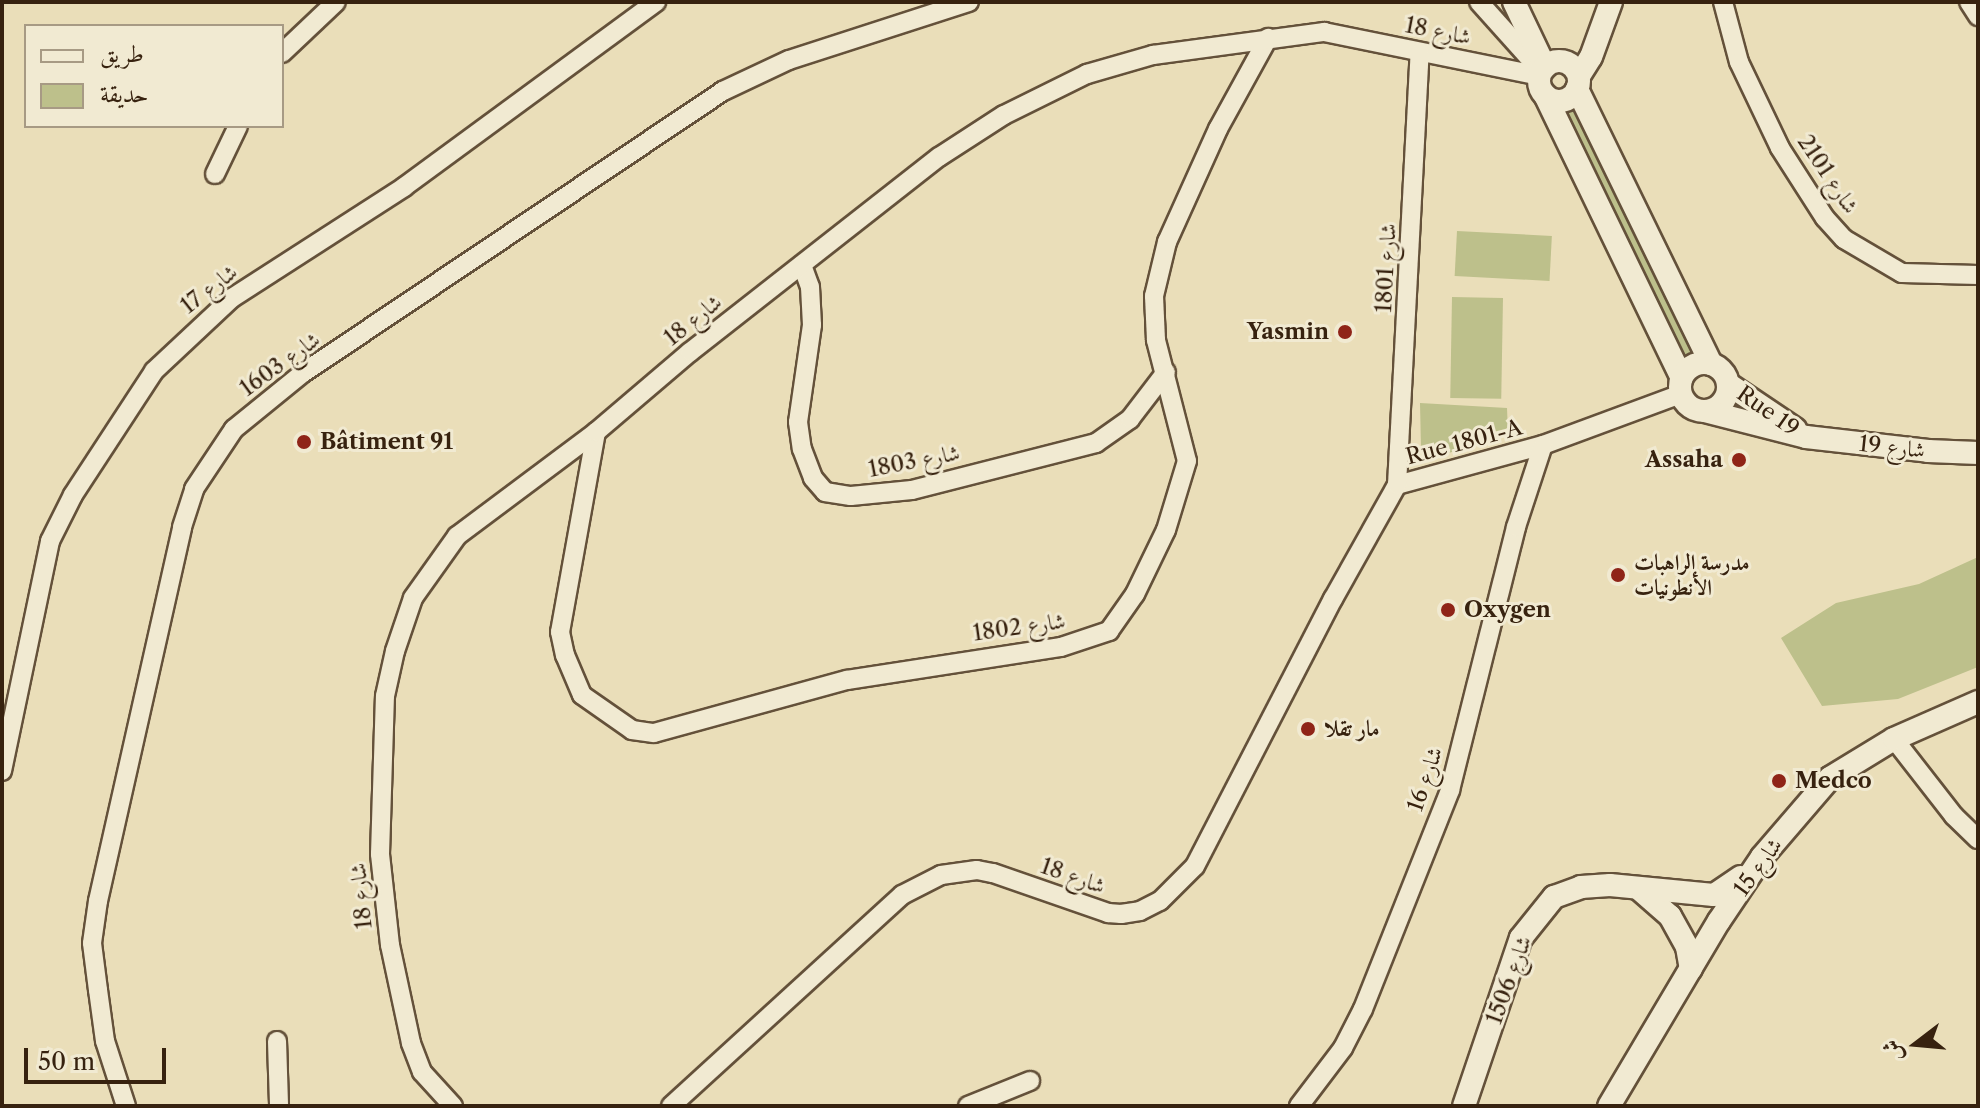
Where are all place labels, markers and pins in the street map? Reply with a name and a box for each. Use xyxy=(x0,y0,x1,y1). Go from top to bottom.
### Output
place label: Yasmin xyxy=(1247,319,1329,345)
marker: Yasmin xyxy=(1336,323,1354,341)
place label: Bâtiment 91 xyxy=(320,429,453,455)
marker: Bâtiment 91 xyxy=(295,433,313,451)
place label: Assaha xyxy=(1645,447,1723,473)
marker: Assaha xyxy=(1730,451,1748,469)
place label: مدرسة الراهبات الأنطونيات xyxy=(1634,549,1749,600)
marker: مدرسة الراهبات الأنطونيات xyxy=(1609,566,1627,584)
place label: Oxygen xyxy=(1464,597,1551,623)
marker: Oxygen xyxy=(1439,601,1457,619)
place label: مار تقلا xyxy=(1324,716,1380,742)
marker: مار تقلا xyxy=(1299,720,1317,738)
place label: Medco xyxy=(1795,768,1872,794)
marker: Medco xyxy=(1770,772,1788,790)

